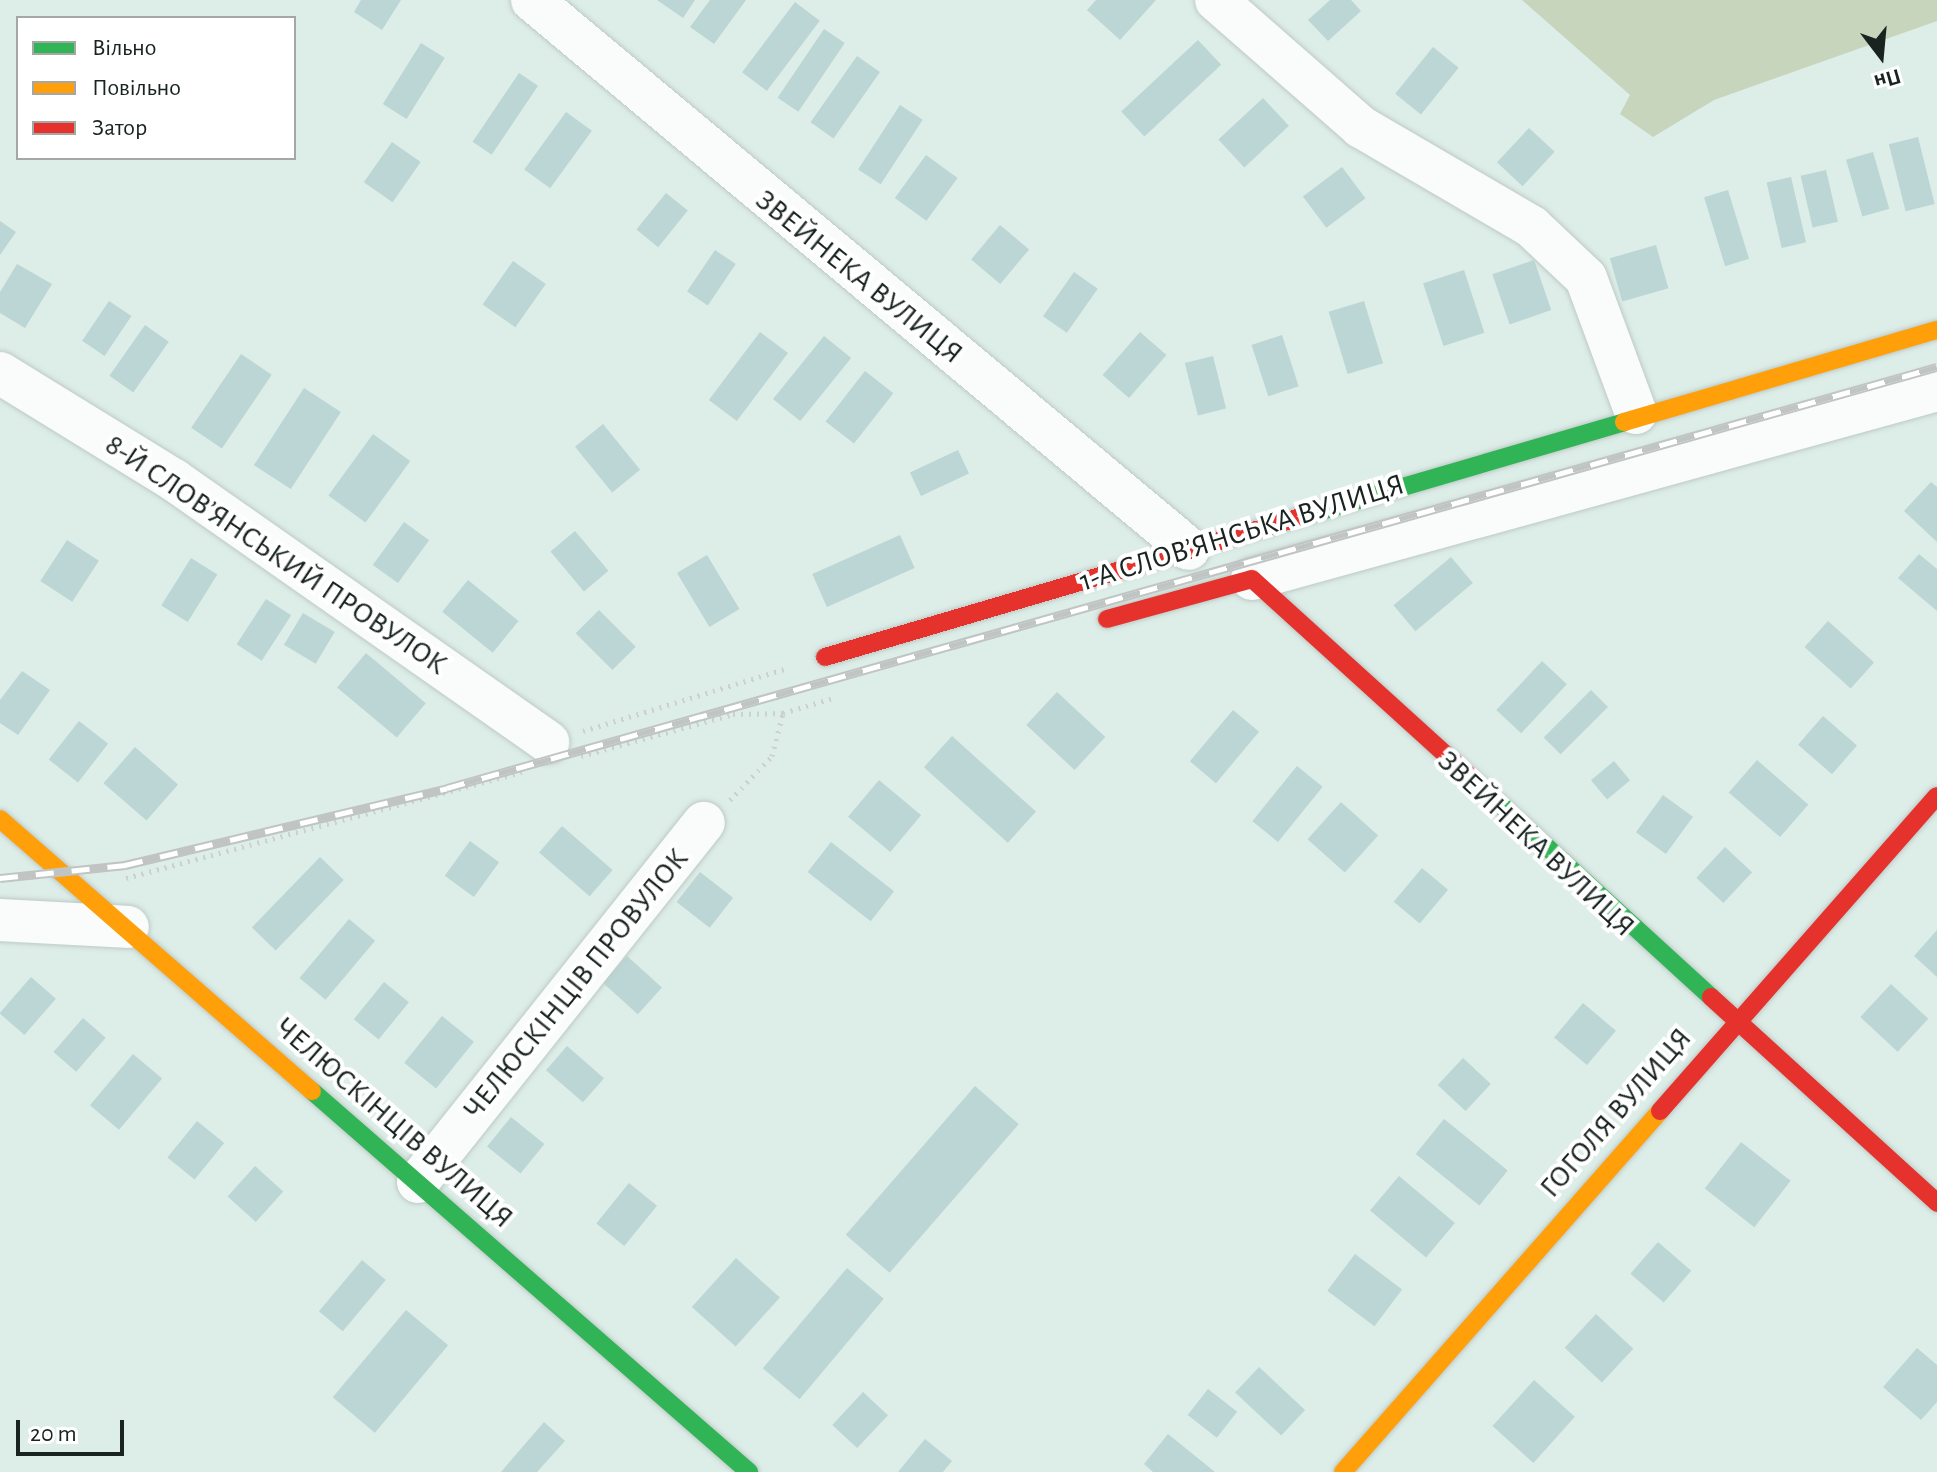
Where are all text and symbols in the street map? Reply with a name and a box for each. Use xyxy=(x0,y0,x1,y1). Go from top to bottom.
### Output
legend xyxy=(16,16,296,160)
north arrow xyxy=(1841,16,1921,96)
text: Вільно xyxy=(92,36,157,60)
text: Пн xyxy=(1872,65,1904,93)
text: Повільно xyxy=(92,76,181,100)
text: Затор xyxy=(92,116,147,140)
street label: ЗВЕЙНЕКА ВУЛИЦЯ xyxy=(748,182,970,372)
street label: 8-Й СЛОВ’ЯНСЬКИЙ ПРОВУЛОК xyxy=(98,427,454,683)
street label: 1-А СЛОВ’ЯНСЬКА ВУЛИЦЯ xyxy=(1075,466,1409,600)
street label: ЗВЕЙНЕКА ВУЛИЦЯ xyxy=(1430,743,1642,945)
street label: ЧЕЛЮСКІНЦІВ ПРОВУЛОК xyxy=(456,841,696,1127)
street label: ЧЕЛЮСКІНЦІВ ВУЛИЦЯ xyxy=(268,1010,520,1236)
street label: ГОГОЛЯ ВУЛИЦЯ xyxy=(1532,1021,1700,1205)
scale bar xyxy=(20,1404,128,1454)
text: 20 m xyxy=(30,1422,77,1446)

